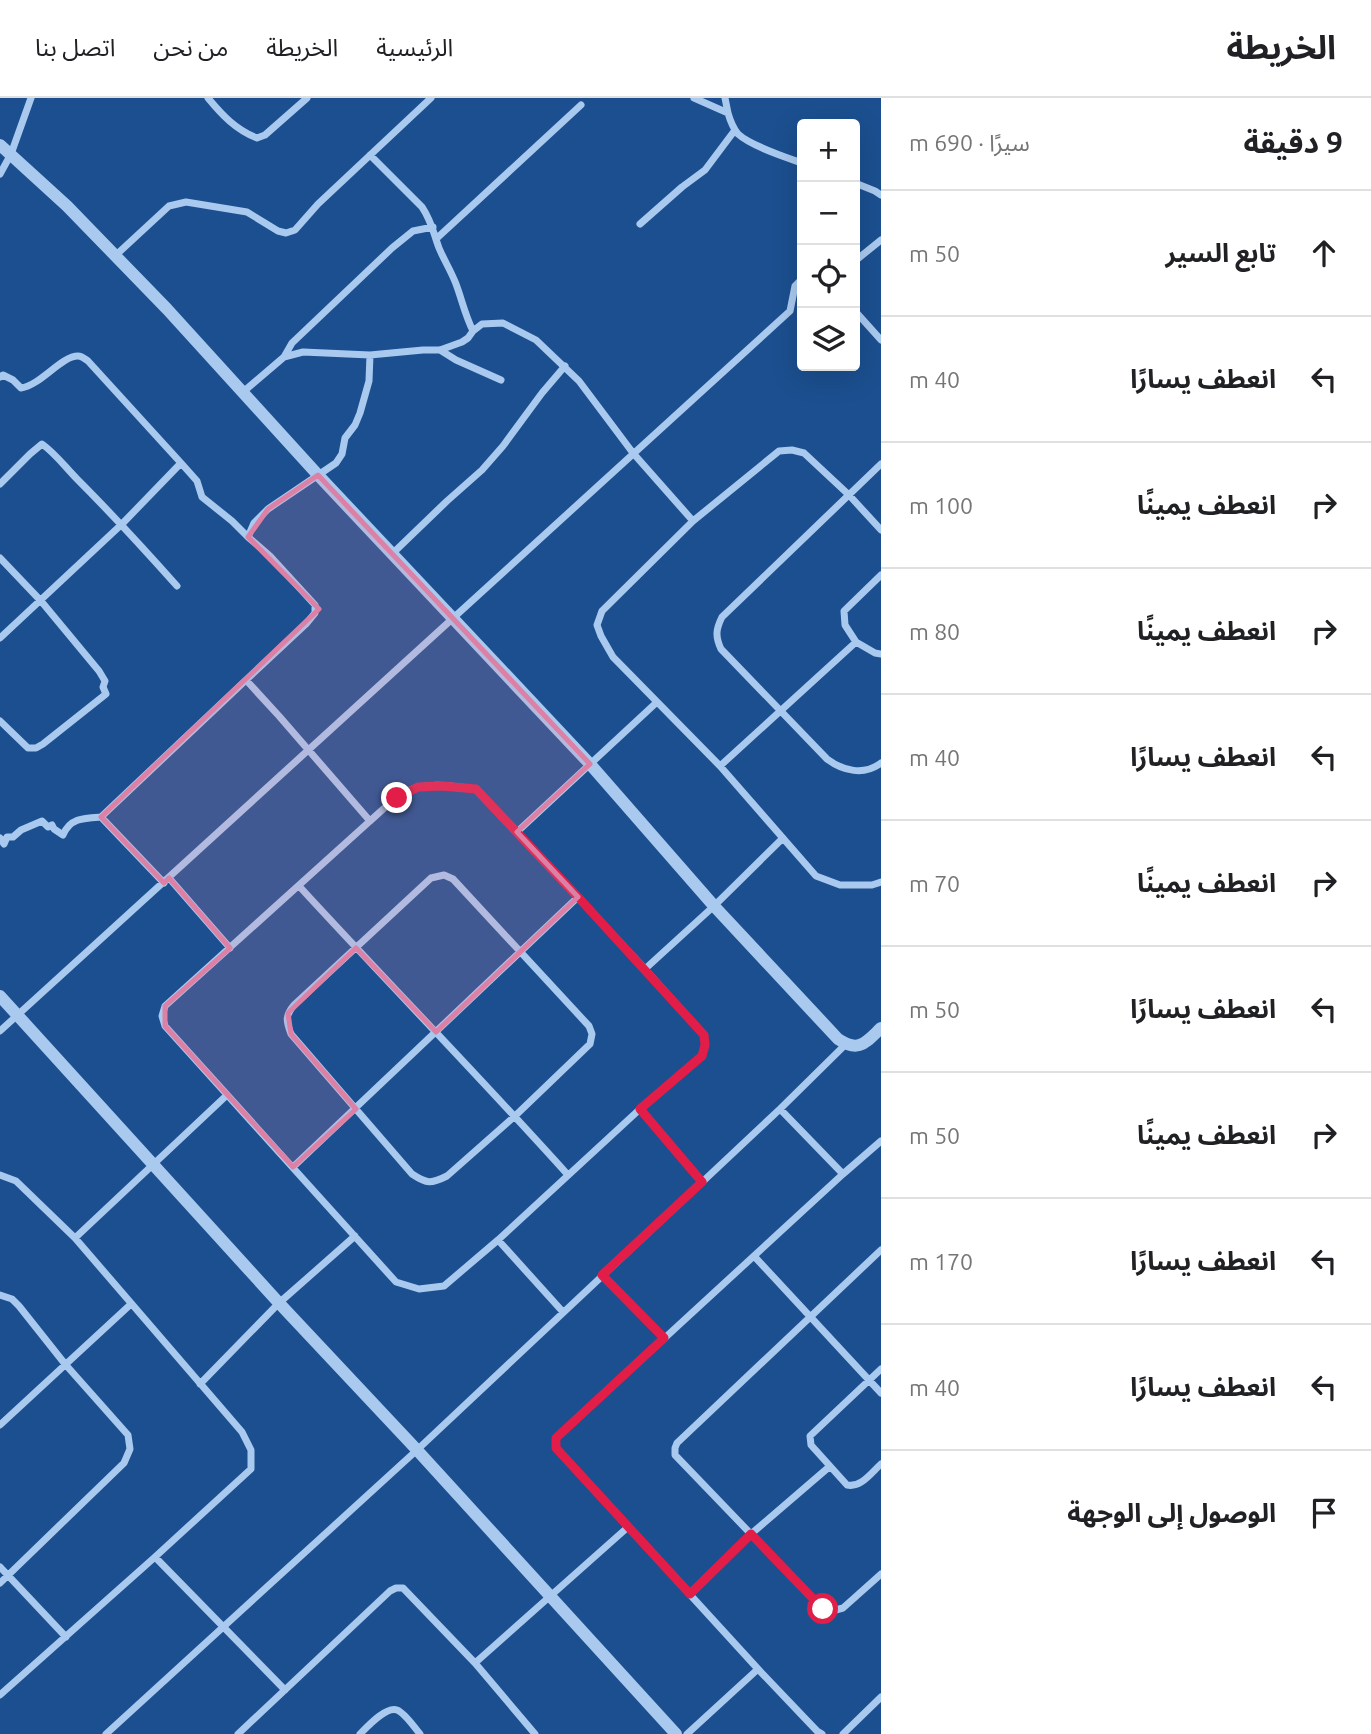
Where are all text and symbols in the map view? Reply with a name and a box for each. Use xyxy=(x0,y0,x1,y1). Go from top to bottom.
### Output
text: الخريطة xyxy=(1226,28,1336,65)
text: اتصل بنا xyxy=(35,34,115,61)
text: من نحن xyxy=(153,34,228,61)
text: الخريطة xyxy=(266,34,338,61)
text: الرئيسية xyxy=(376,34,453,61)
map controls xyxy=(797,119,860,371)
button: + xyxy=(797,119,860,182)
text: 9 دقيقة xyxy=(1243,125,1343,159)
text: سيرًا · 690 m xyxy=(909,130,1030,155)
button: − xyxy=(797,182,860,245)
icon: ahead xyxy=(1305,234,1343,272)
text: تابع السير xyxy=(1166,238,1276,267)
text: 50 m xyxy=(909,241,960,266)
button: locate xyxy=(797,245,860,308)
button: layers xyxy=(797,308,860,371)
icon: left xyxy=(1305,360,1343,398)
text: انعطف يسارًا xyxy=(1130,364,1276,393)
text: 40 m xyxy=(909,367,960,392)
icon: right xyxy=(1305,486,1343,524)
text: انعطف يمينًا xyxy=(1137,490,1276,519)
text: 100 m xyxy=(909,493,973,518)
icon: right xyxy=(1305,612,1343,650)
text: انعطف يمينًا xyxy=(1137,616,1276,645)
text: 80 m xyxy=(909,619,960,644)
icon: left xyxy=(1305,738,1343,776)
text: انعطف يسارًا xyxy=(1130,742,1276,771)
text: 40 m xyxy=(909,745,960,770)
route end xyxy=(381,782,412,813)
icon: right xyxy=(1305,864,1343,902)
text: انعطف يمينًا xyxy=(1137,868,1276,897)
text: 70 m xyxy=(909,871,960,896)
icon: left xyxy=(1305,990,1343,1028)
text: انعطف يسارًا xyxy=(1130,994,1276,1023)
text: 50 m xyxy=(909,997,960,1022)
icon: right xyxy=(1305,1116,1343,1154)
text: انعطف يمينًا xyxy=(1137,1120,1276,1149)
text: 50 m xyxy=(909,1123,960,1148)
icon: left xyxy=(1305,1242,1343,1280)
text: انعطف يسارًا xyxy=(1130,1246,1276,1275)
text: 170 m xyxy=(909,1249,973,1274)
icon: left xyxy=(1305,1368,1343,1406)
text: انعطف يسارًا xyxy=(1130,1372,1276,1401)
text: 40 m xyxy=(909,1375,960,1400)
icon: arrive xyxy=(1305,1494,1343,1532)
text: الوصول إلى الوجهة xyxy=(1067,1498,1276,1527)
route start xyxy=(807,1593,838,1624)

